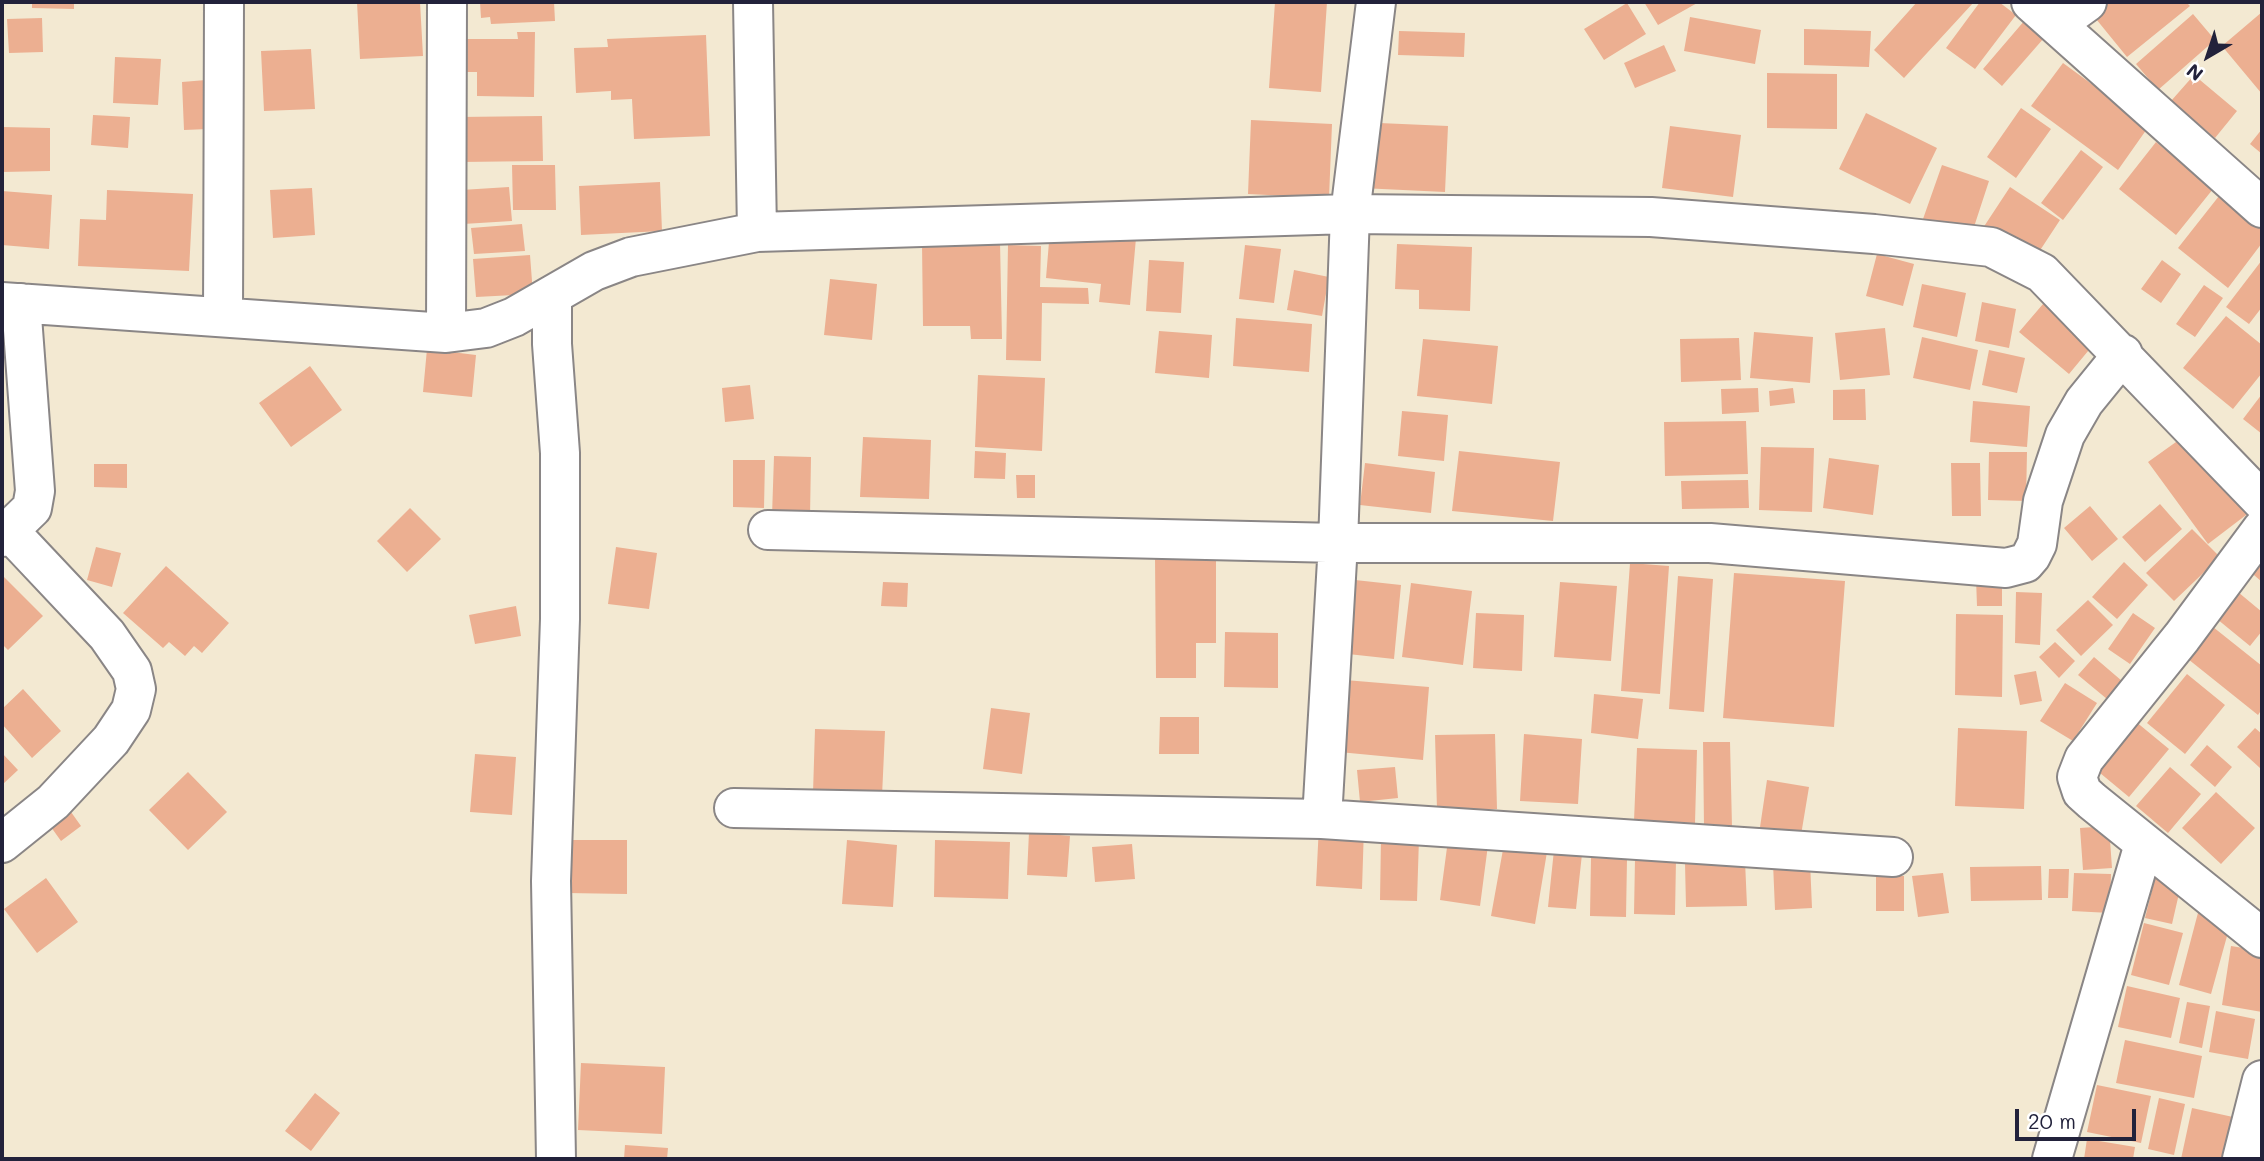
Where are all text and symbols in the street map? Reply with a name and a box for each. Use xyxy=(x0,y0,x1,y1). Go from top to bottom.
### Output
north arrow xyxy=(2173,21,2243,91)
text: N xyxy=(2181,58,2208,87)
scale bar xyxy=(2019,1094,2140,1138)
text: 20 m xyxy=(2028,1107,2076,1134)

